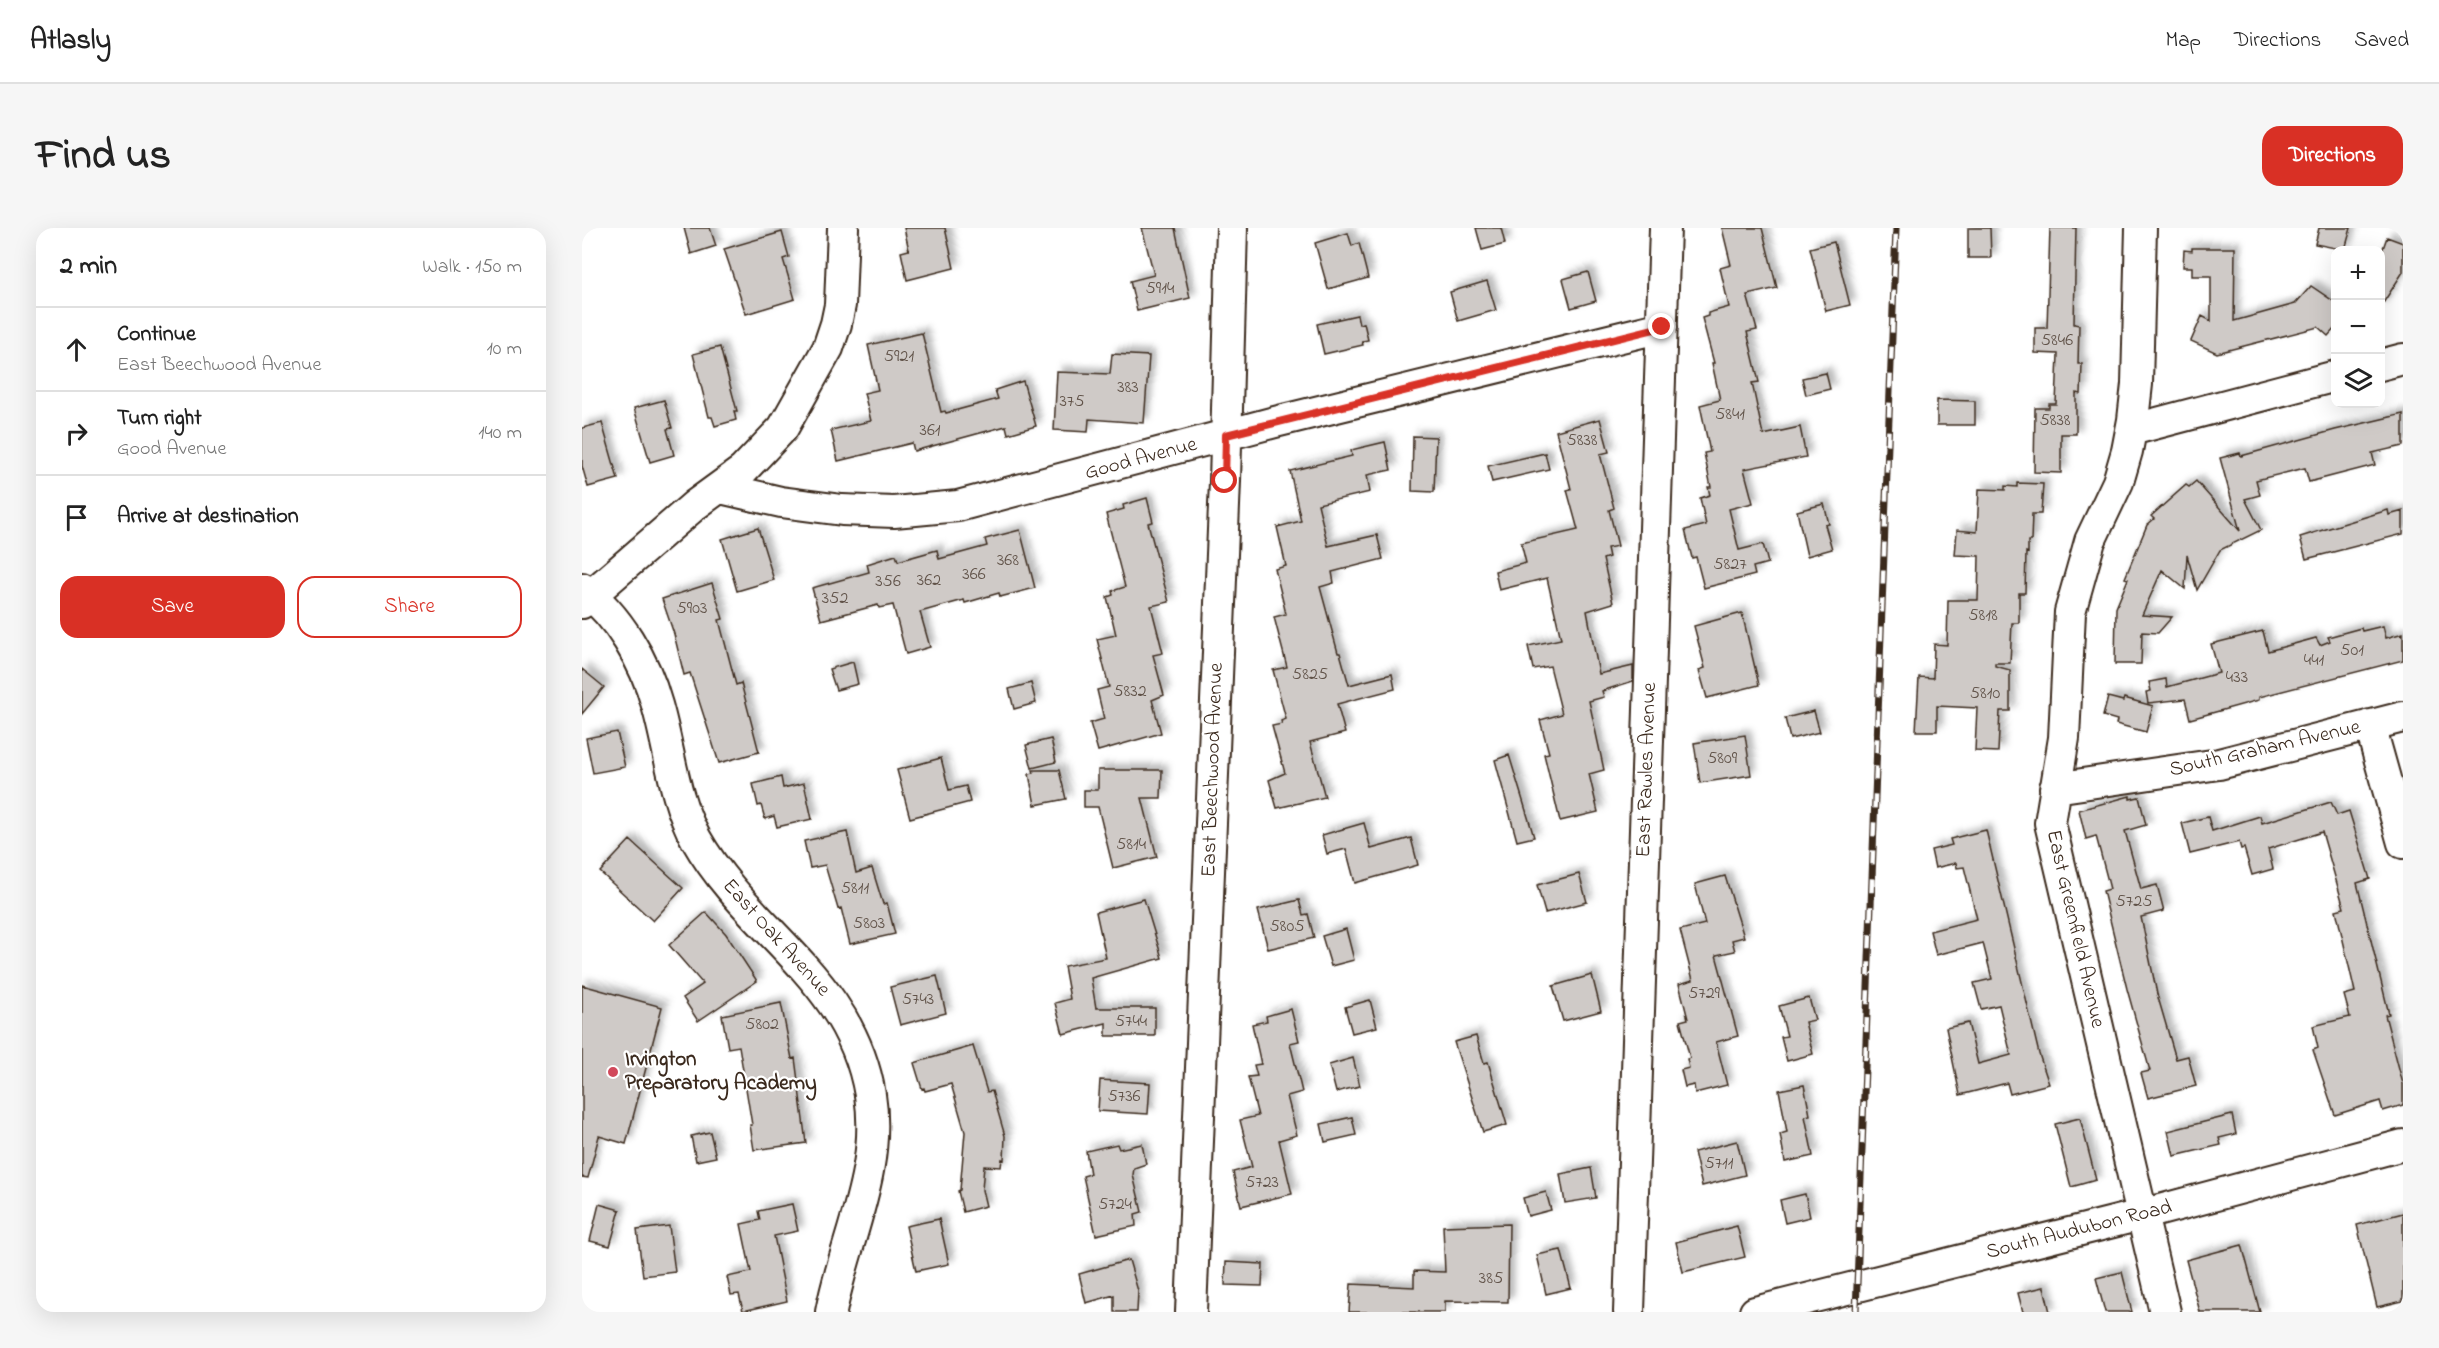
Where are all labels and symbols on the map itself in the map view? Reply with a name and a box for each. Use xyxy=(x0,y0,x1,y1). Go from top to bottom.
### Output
house number: 5914 xyxy=(1146,276,1175,302)
route end xyxy=(1648,313,1674,339)
house number: 5846 xyxy=(2041,328,2073,354)
house number: 5921 xyxy=(884,344,914,370)
house number: 383 xyxy=(1117,375,1139,401)
house number: 375 xyxy=(1059,389,1085,415)
house number: 5841 xyxy=(1715,402,1745,428)
house number: 5838 xyxy=(2039,408,2071,434)
house number: 361 xyxy=(919,418,941,444)
house number: 5838 xyxy=(1566,428,1598,454)
street label: Good Avenue xyxy=(1082,429,1201,488)
route start xyxy=(1211,467,1237,493)
house number: 368 xyxy=(997,548,1019,574)
house number: 5827 xyxy=(1713,552,1747,578)
house number: 366 xyxy=(962,562,986,588)
house number: 362 xyxy=(917,568,941,594)
house number: 356 xyxy=(875,569,901,595)
house number: 352 xyxy=(822,586,848,612)
house number: 5903 xyxy=(677,596,707,622)
house number: 5818 xyxy=(1968,603,1998,629)
house number: 501 xyxy=(2340,638,2364,664)
house number: 441 xyxy=(2304,648,2325,674)
street label: East Beechwood Avenue xyxy=(1194,662,1232,878)
house number: 5825 xyxy=(1292,662,1328,688)
house number: 433 xyxy=(2226,665,2248,691)
house number: 5832 xyxy=(1113,679,1147,705)
street label: East Rawles Avenue xyxy=(1629,681,1665,858)
house number: 5810 xyxy=(1970,681,2000,707)
street label: South Graham Avenue xyxy=(2166,712,2364,786)
house number: 5809 xyxy=(1707,746,1738,772)
street label: East Greenfield Avenue xyxy=(2038,827,2112,1031)
house number: 5814 xyxy=(1116,832,1147,858)
street label: East Oak Avenue xyxy=(715,872,838,1004)
house number: 5811 xyxy=(841,876,870,902)
house number: 5725 xyxy=(2116,889,2152,915)
house number: 5803 xyxy=(853,911,885,937)
house number: 5805 xyxy=(1269,914,1305,940)
house number: 5729 xyxy=(1688,981,1721,1007)
house number: 5743 xyxy=(902,987,934,1013)
house number: 5744 xyxy=(1115,1009,1148,1035)
house number: 5802 xyxy=(745,1012,779,1038)
place label: Irvington Preparatory Academy xyxy=(625,1045,817,1101)
marker: Irvington Preparatory Academy xyxy=(606,1065,620,1079)
house number: 5736 xyxy=(1107,1084,1141,1110)
house number: 5711 xyxy=(1704,1151,1734,1177)
house number: 5723 xyxy=(1245,1170,1279,1196)
house number: 5724 xyxy=(1098,1192,1133,1218)
street label: South Audubon Road xyxy=(1983,1192,2175,1268)
house number: 385 xyxy=(1479,1266,1503,1292)

